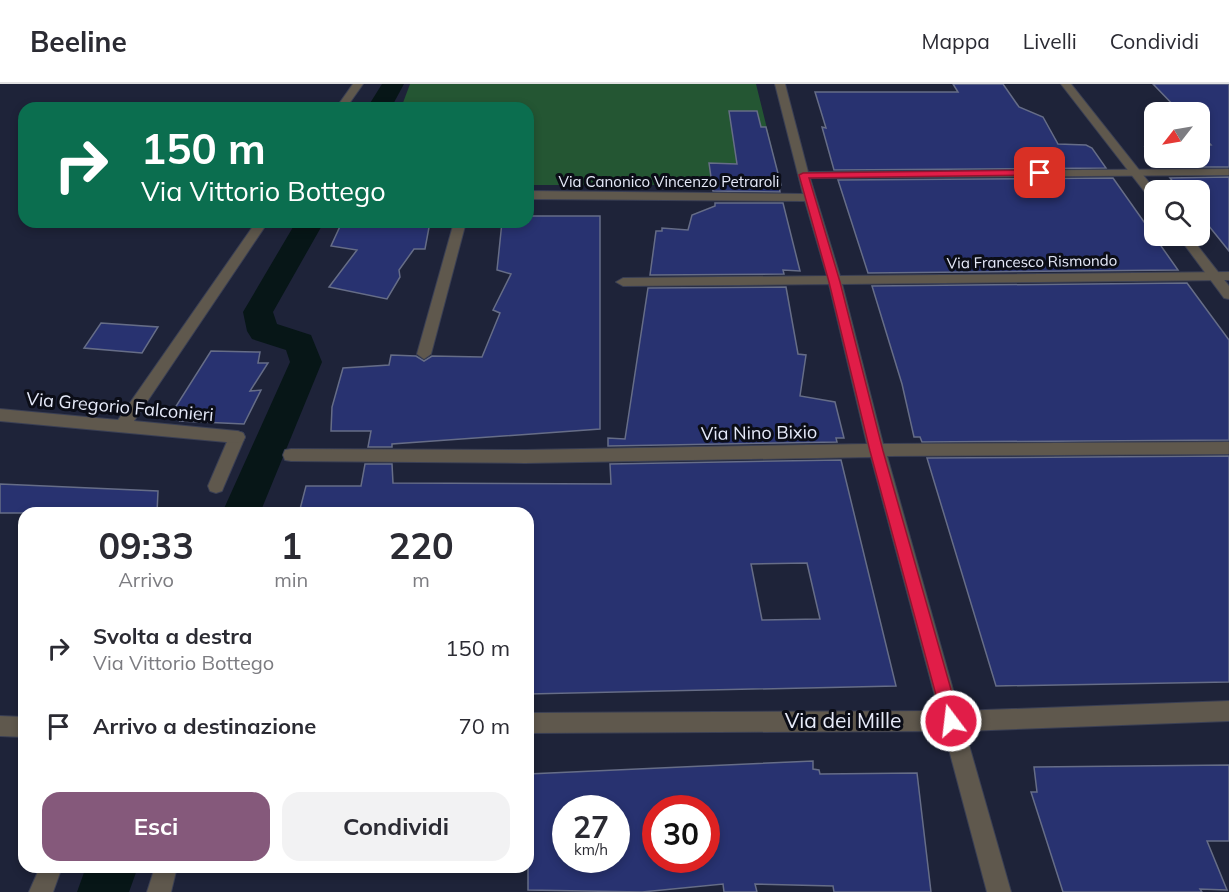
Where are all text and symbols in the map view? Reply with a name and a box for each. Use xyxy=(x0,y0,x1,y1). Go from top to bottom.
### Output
text: Beeline xyxy=(30,24,127,59)
text: Mappa xyxy=(921,28,990,54)
text: Livelli xyxy=(1023,28,1077,54)
text: Condividi xyxy=(1110,28,1199,54)
north arrow xyxy=(1144,102,1210,168)
map controls xyxy=(1144,102,1210,246)
text: 150 m xyxy=(141,122,266,175)
icon: right xyxy=(42,126,120,204)
pin xyxy=(1014,147,1065,198)
icon: arrive xyxy=(1023,156,1056,189)
street label: Via Canonico Vincenzo Petraroli xyxy=(559,172,779,191)
text: Via Vittorio Bottego xyxy=(141,174,386,208)
button: search xyxy=(1144,180,1210,246)
street label: Via Francesco Rismondo xyxy=(947,251,1117,272)
street label: Via Gregorio Falconieri xyxy=(25,387,215,426)
street label: Via Nino Bixio xyxy=(701,420,817,445)
text: 09:33 xyxy=(98,523,194,568)
text: 1 xyxy=(280,523,302,568)
text: 220 xyxy=(389,523,454,568)
text: Arrivo xyxy=(118,567,174,592)
text: min xyxy=(274,567,308,592)
text: m xyxy=(412,567,430,592)
text: Svolta a destra xyxy=(93,622,252,650)
icon: right xyxy=(42,632,75,665)
text: 150 m xyxy=(445,634,510,662)
text: Via Vittorio Bottego xyxy=(93,650,274,675)
position arrow xyxy=(919,689,983,753)
street label: Via dei Mille xyxy=(785,707,901,733)
icon: arrive xyxy=(42,710,75,743)
text: Arrivo a destinazione xyxy=(93,712,316,740)
text: 70 m xyxy=(459,712,510,740)
button: Esci xyxy=(42,792,270,861)
button: Condividi xyxy=(282,792,510,861)
speed limit sign: 30 xyxy=(642,795,720,873)
text: 27 xyxy=(573,808,609,846)
text: km/h xyxy=(574,840,608,859)

